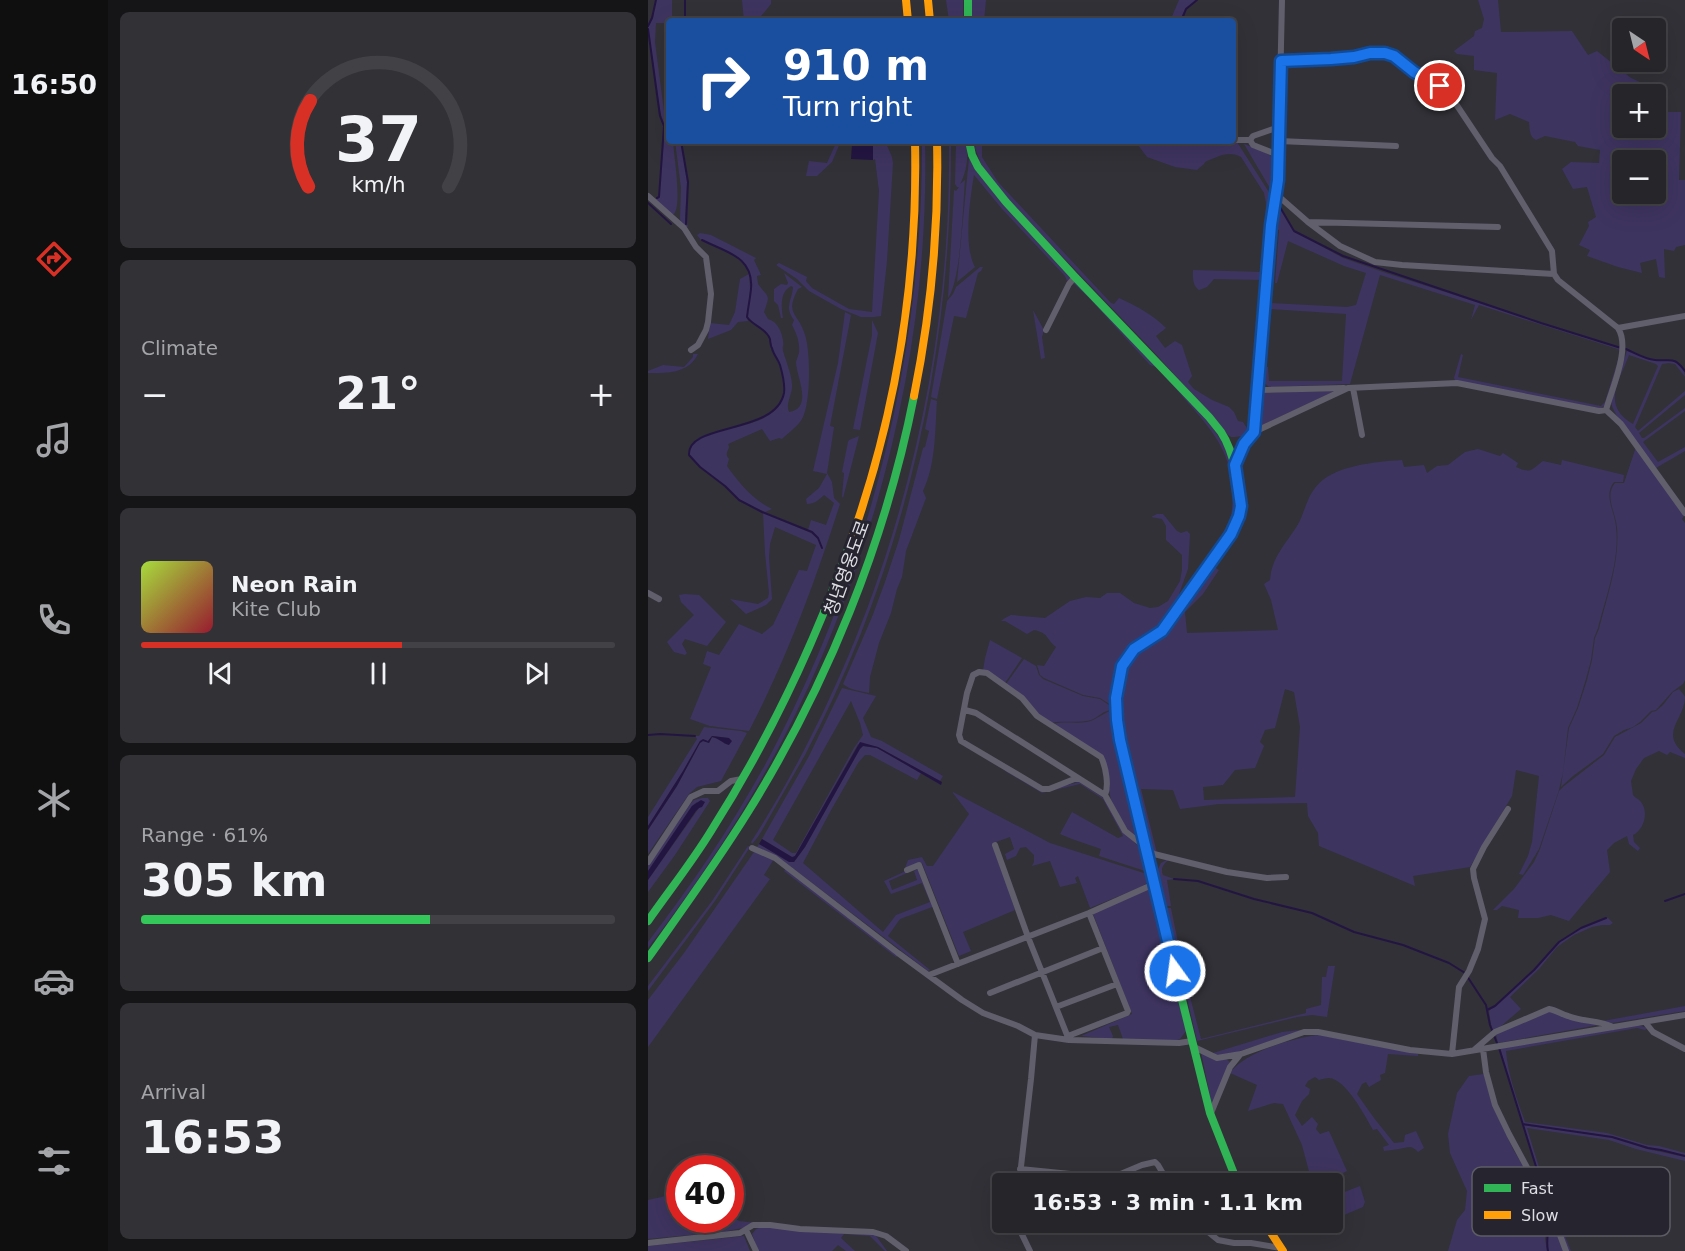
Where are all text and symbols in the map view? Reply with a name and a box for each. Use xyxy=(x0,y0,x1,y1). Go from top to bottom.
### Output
north arrow xyxy=(1612,18,1666,72)
map controls xyxy=(1612,18,1666,204)
text: 910 m xyxy=(783,41,929,90)
icon: right xyxy=(684,42,762,120)
pin xyxy=(1414,60,1465,111)
text: 16:50 xyxy=(11,69,97,100)
icon: arrive xyxy=(1423,69,1456,102)
button: + xyxy=(1612,84,1666,138)
text: Turn right xyxy=(783,91,912,122)
text: 37 xyxy=(335,103,421,176)
button: − xyxy=(1612,150,1666,204)
text: km/h xyxy=(351,172,405,197)
icon: directions xyxy=(33,238,75,280)
text: Climate xyxy=(141,336,218,360)
text: 21° xyxy=(335,367,421,420)
text: − xyxy=(141,375,169,414)
text: + xyxy=(587,375,615,414)
icon: music xyxy=(33,419,75,461)
street label: 청년영웅도로 xyxy=(820,518,873,618)
text: Neon Rain xyxy=(231,572,358,597)
text: Kite Club xyxy=(231,597,321,621)
icon: phone xyxy=(33,599,75,641)
icon: previous xyxy=(204,657,237,690)
icon: pause xyxy=(362,657,395,690)
icon: next xyxy=(520,657,553,690)
icon: climate xyxy=(33,779,75,821)
text: Range · 61% xyxy=(141,823,268,847)
text: 305 km xyxy=(141,854,327,907)
position arrow xyxy=(1143,939,1207,1003)
icon: car xyxy=(33,960,75,1002)
text: Arrival xyxy=(141,1080,206,1104)
text: 16:53 xyxy=(141,1111,284,1164)
icon: filters xyxy=(33,1140,75,1182)
speed limit sign: 40 xyxy=(666,1155,744,1233)
legend xyxy=(1472,1167,1670,1236)
text: Fast xyxy=(1521,1179,1553,1198)
text: 16:53 · 3 min · 1.1 km xyxy=(1032,1190,1303,1215)
text: Slow xyxy=(1521,1206,1558,1225)

